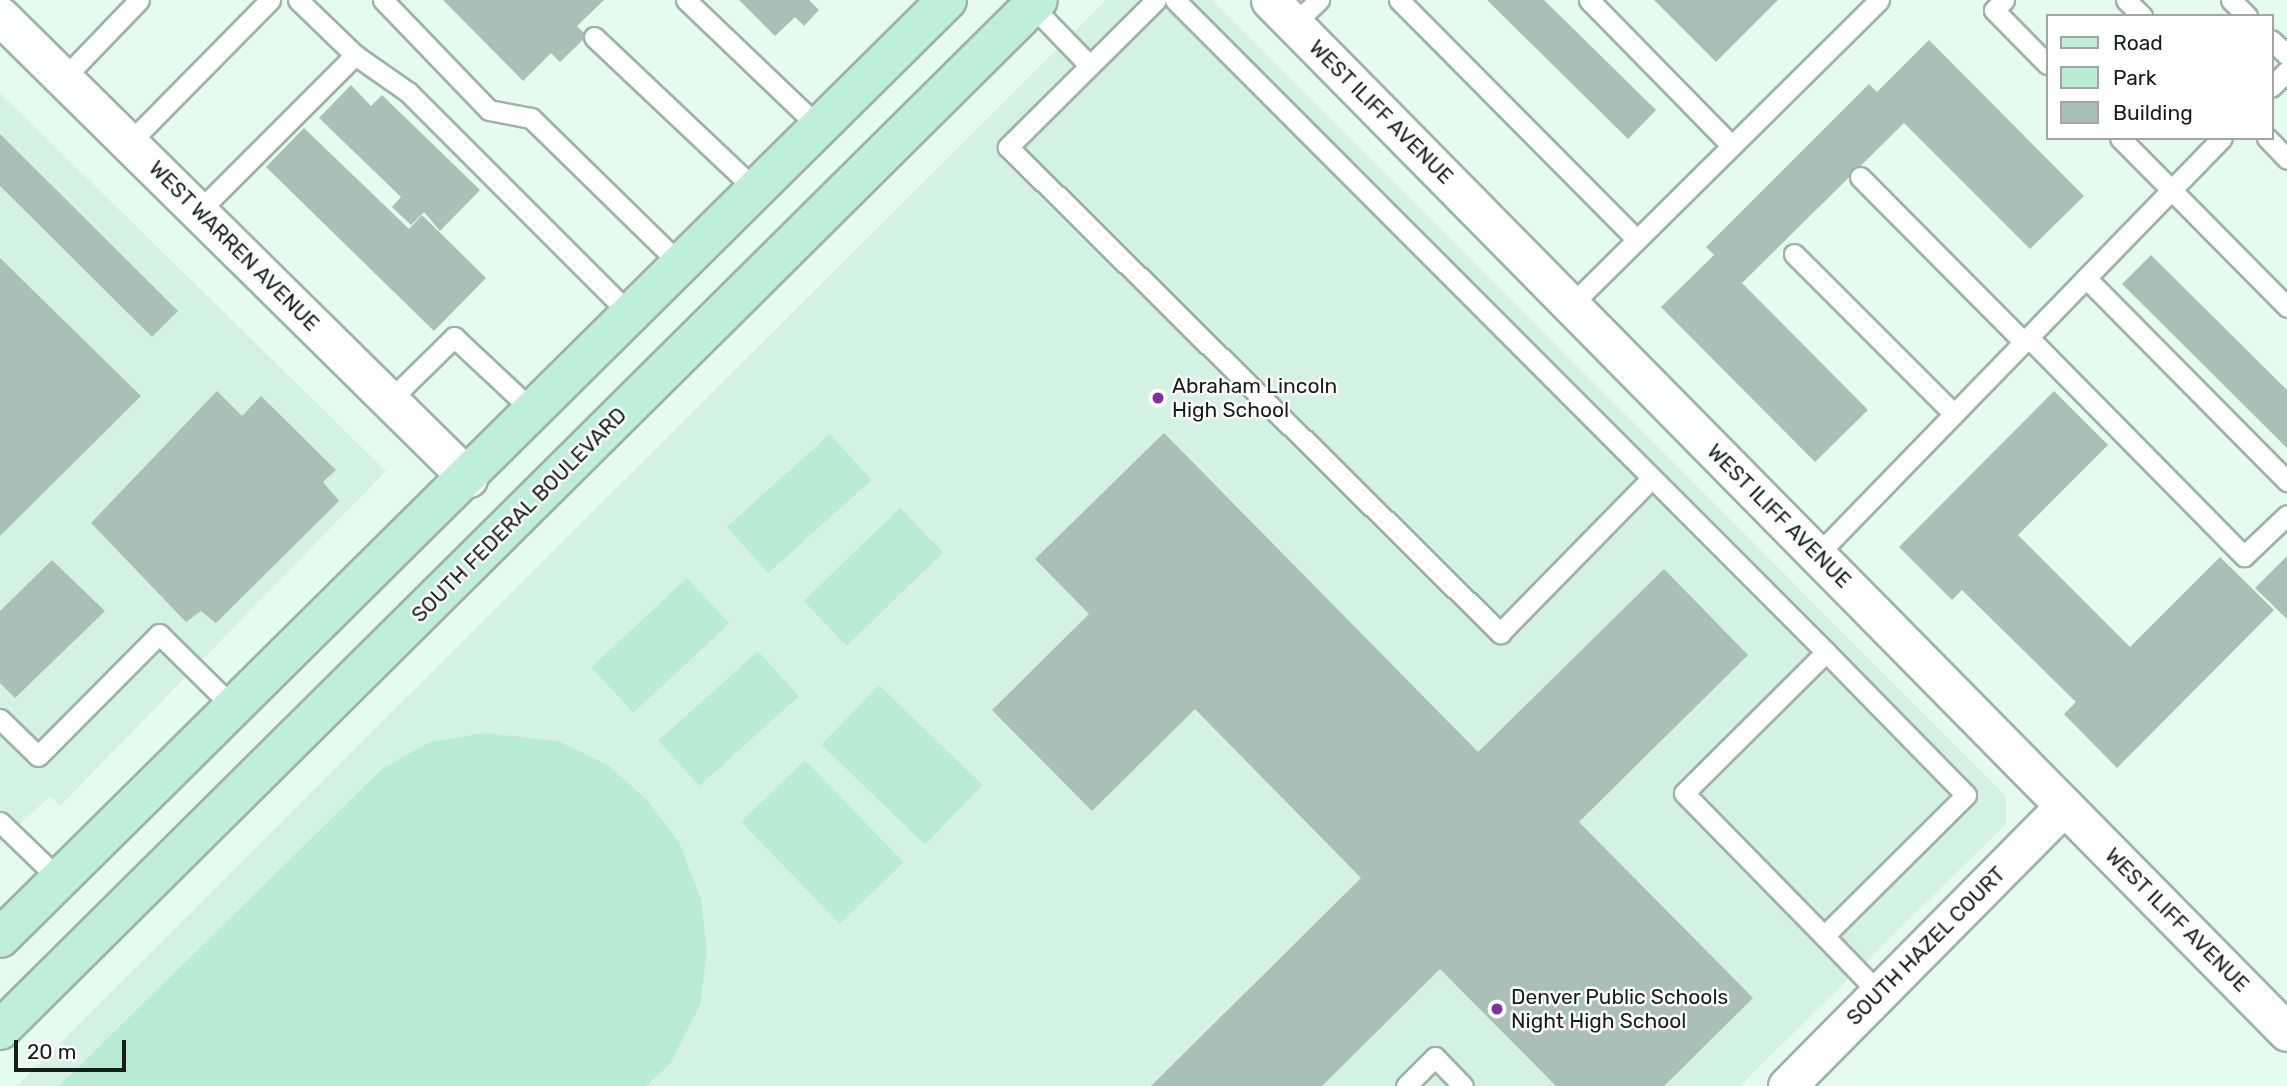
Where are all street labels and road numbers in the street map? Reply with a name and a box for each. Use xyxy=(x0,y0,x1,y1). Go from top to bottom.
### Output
street label: WEST ILIFF AVENUE xyxy=(1303,34,1459,190)
street label: WEST WARREN AVENUE xyxy=(143,155,325,337)
street label: SOUTH FEDERAL BOULEVARD xyxy=(406,402,632,628)
street label: WEST ILIFF AVENUE xyxy=(1701,438,1857,594)
street label: WEST ILIFF AVENUE xyxy=(2099,842,2255,998)
street label: SOUTH HAZEL COURT xyxy=(1841,861,2011,1031)

